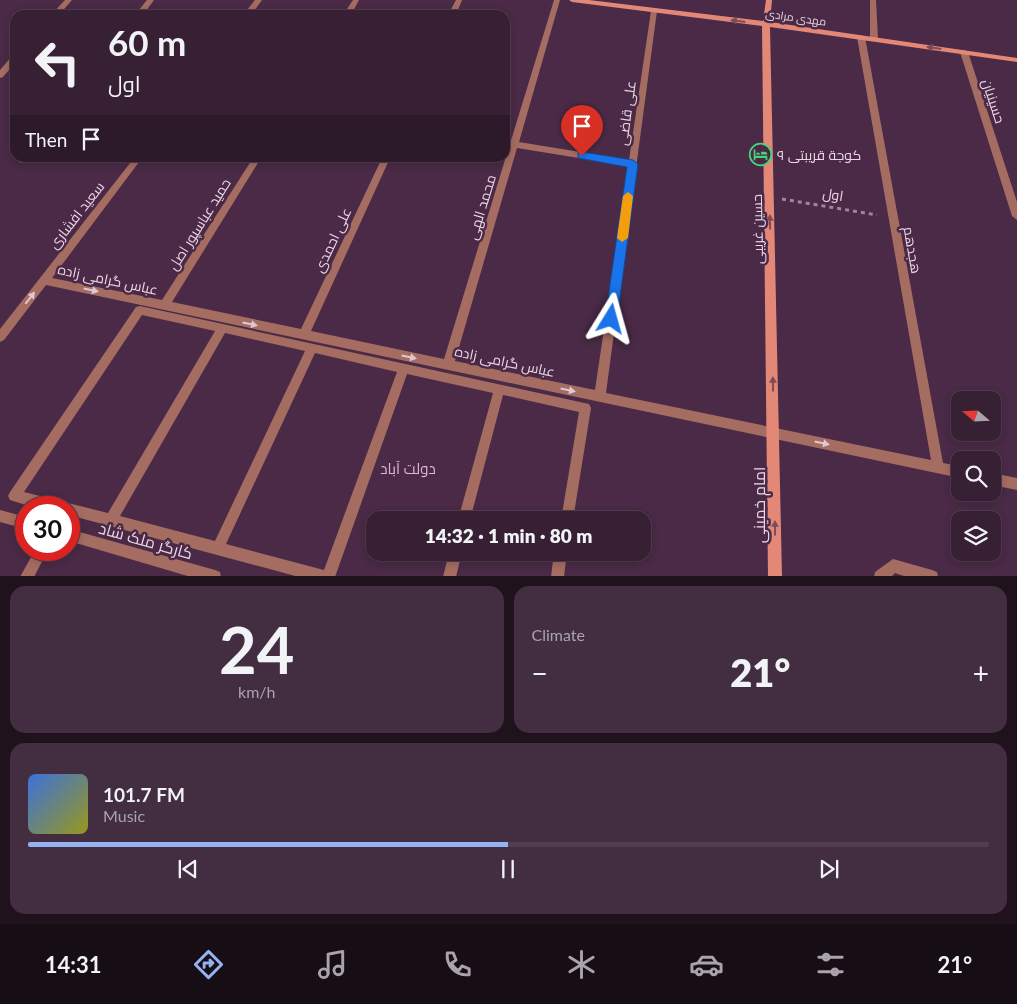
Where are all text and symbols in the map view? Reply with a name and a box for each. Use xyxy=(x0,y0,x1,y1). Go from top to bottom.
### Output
street label: مهدی مرادی xyxy=(765,6,827,29)
one-way arrow xyxy=(730,17,746,25)
text: 60 m xyxy=(108,21,186,63)
icon: left xyxy=(25,30,90,95)
one-way arrow xyxy=(926,43,942,51)
text: اول xyxy=(108,70,141,97)
street label: حسینیان xyxy=(979,77,1009,125)
street label: علی قاضی xyxy=(613,80,639,146)
pin xyxy=(561,105,603,156)
icon: arrive xyxy=(568,112,596,140)
icon: arrive xyxy=(77,125,105,153)
text: Then xyxy=(25,128,67,151)
hotel icon: ۹ کوجة قریبتی xyxy=(749,142,773,166)
place label: ۹ کوجة قریبتی xyxy=(777,146,861,163)
street label: محمد الهی xyxy=(463,172,499,242)
street label: حمید عباسپور اصل xyxy=(164,175,236,274)
street label: سعید افشاری xyxy=(45,178,107,252)
street label: اول xyxy=(821,184,845,205)
street label: حسین غریبی xyxy=(748,194,766,264)
street label: علی احمدی xyxy=(310,205,354,275)
one-way arrow xyxy=(766,214,774,230)
street label: هجدهم xyxy=(899,225,925,275)
street label: عباس گرامی زاده xyxy=(56,260,160,298)
one-way arrow xyxy=(84,287,100,295)
one-way arrow xyxy=(24,292,35,305)
position arrow xyxy=(584,292,636,344)
one-way arrow xyxy=(243,320,259,328)
street label: عباس گرامی زاده xyxy=(453,342,557,380)
one-way arrow xyxy=(402,353,417,361)
one-way arrow xyxy=(769,376,777,392)
one-way arrow xyxy=(561,386,576,394)
north arrow xyxy=(951,391,1001,441)
map controls xyxy=(951,391,1001,561)
one-way arrow xyxy=(814,439,829,447)
button: search xyxy=(951,451,1001,501)
district label: دولت آباد xyxy=(380,459,436,478)
street label: امام خمینی xyxy=(749,467,771,543)
speed limit sign: 30 xyxy=(15,496,80,561)
button: layers xyxy=(951,511,1001,561)
street label: کارگر ملک شاد xyxy=(97,518,195,563)
one-way arrow xyxy=(770,520,778,536)
text: 14:32 · 1 min · 80 m xyxy=(425,524,592,547)
text: 24 xyxy=(219,610,294,688)
text: Climate xyxy=(532,625,585,644)
text: 21° xyxy=(730,649,790,695)
text: − xyxy=(532,656,548,690)
text: + xyxy=(973,656,989,690)
text: km/h xyxy=(238,682,275,701)
text: 101.7 FM xyxy=(103,783,185,806)
text: Music xyxy=(103,806,145,825)
icon: previous xyxy=(174,855,202,883)
icon: pause xyxy=(494,855,522,883)
icon: next xyxy=(815,855,843,883)
icon: directions xyxy=(191,947,226,982)
icon: music xyxy=(315,947,350,982)
icon: phone xyxy=(440,947,475,982)
icon: climate xyxy=(564,947,599,982)
icon: car xyxy=(689,947,724,982)
icon: filters xyxy=(813,947,848,982)
text: 14:31 xyxy=(45,951,101,978)
text: 21° xyxy=(938,951,972,978)

